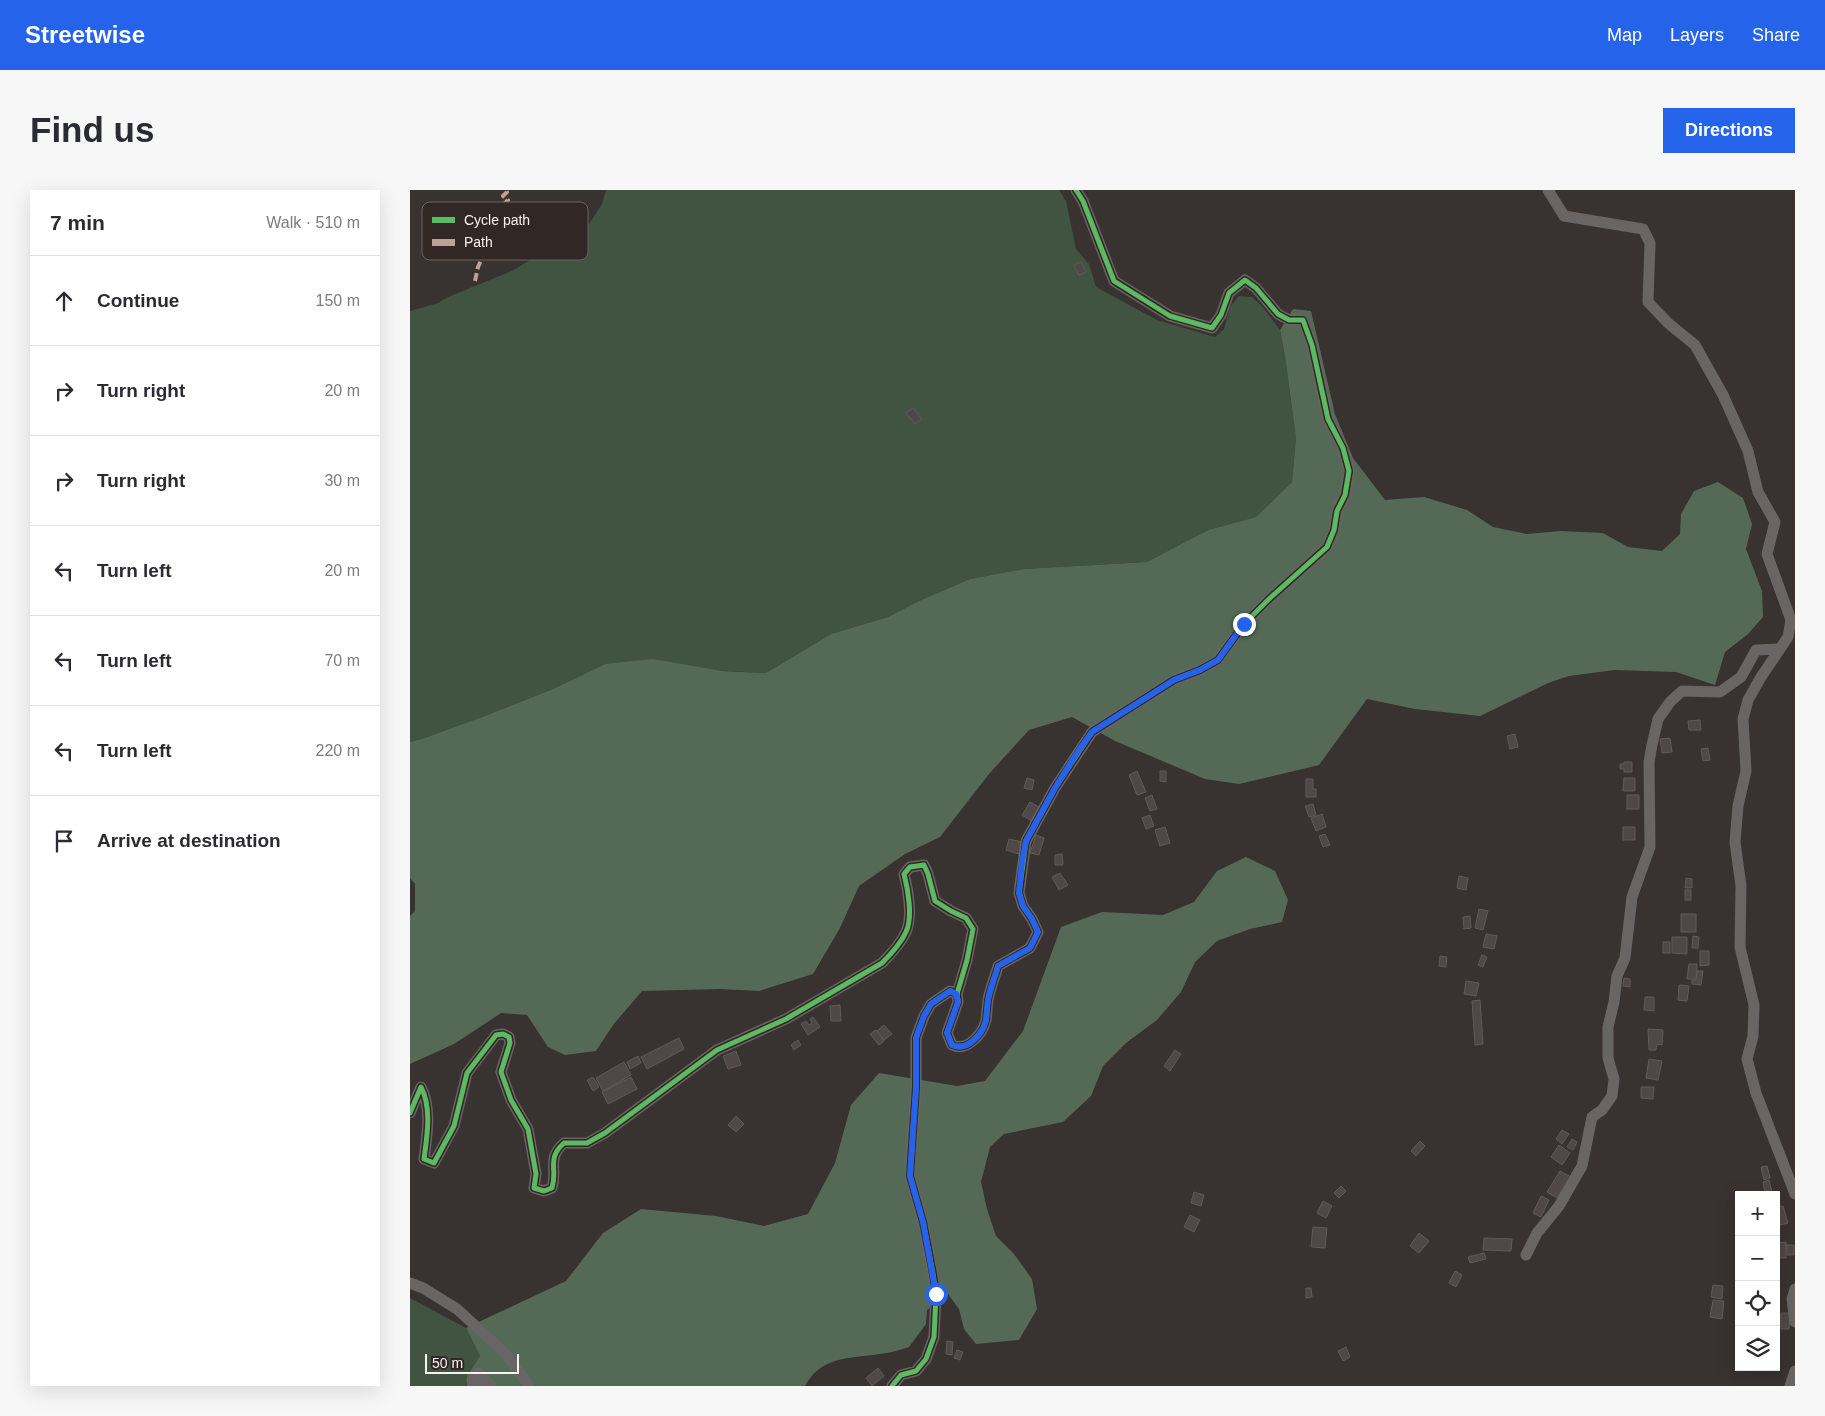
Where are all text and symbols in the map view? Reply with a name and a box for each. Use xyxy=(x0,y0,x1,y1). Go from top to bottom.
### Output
text: Streetwise xyxy=(25,21,145,48)
text: Map xyxy=(1607,25,1642,45)
text: Layers xyxy=(1670,25,1724,45)
text: Share xyxy=(1752,25,1800,45)
button: Directions xyxy=(1663,108,1795,153)
text: Find us xyxy=(30,110,154,149)
legend xyxy=(422,202,588,260)
text: 7 min xyxy=(50,211,105,234)
text: Cycle path xyxy=(464,212,530,228)
text: Walk · 510 m xyxy=(266,214,360,231)
text: Path xyxy=(464,234,493,250)
icon: ahead xyxy=(50,287,78,315)
text: Continue xyxy=(97,290,179,311)
text: 150 m xyxy=(316,292,360,309)
icon: right xyxy=(50,377,78,405)
text: Turn right xyxy=(97,380,185,401)
text: 20 m xyxy=(324,382,360,399)
icon: right xyxy=(50,467,78,495)
text: Turn right xyxy=(97,470,185,491)
text: 30 m xyxy=(324,472,360,489)
icon: left xyxy=(50,557,78,585)
text: Turn left xyxy=(97,560,172,581)
text: 20 m xyxy=(324,562,360,579)
route end xyxy=(1233,613,1256,636)
icon: left xyxy=(50,647,78,675)
text: Turn left xyxy=(97,650,172,671)
text: 70 m xyxy=(324,652,360,669)
icon: left xyxy=(50,737,78,765)
text: Turn left xyxy=(97,740,172,761)
text: 220 m xyxy=(316,742,360,759)
icon: arrive xyxy=(50,827,78,855)
text: Arrive at destination xyxy=(97,830,281,851)
map controls xyxy=(1735,1191,1780,1371)
button: + xyxy=(1735,1191,1780,1236)
button: − xyxy=(1735,1236,1780,1281)
button: locate xyxy=(1735,1281,1780,1326)
route start xyxy=(925,1283,948,1306)
button: layers xyxy=(1735,1326,1780,1371)
scale bar xyxy=(425,1351,519,1374)
text: 50 m xyxy=(432,1355,463,1371)

